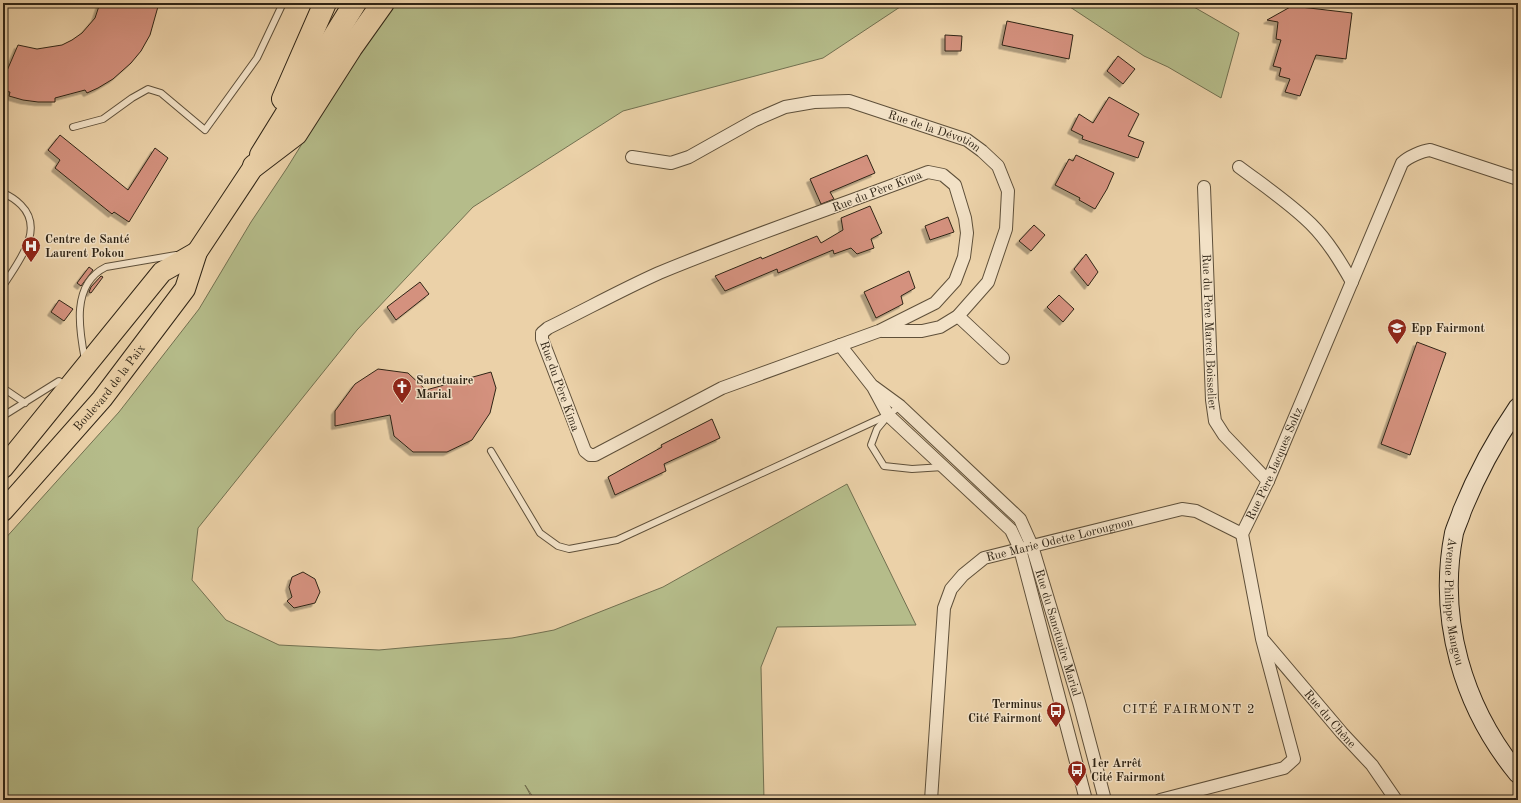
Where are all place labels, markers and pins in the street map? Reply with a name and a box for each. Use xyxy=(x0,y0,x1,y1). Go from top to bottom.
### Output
place label: Centre de Santé Laurent Pokou xyxy=(45,234,130,260)
hospital icon: Centre de Santé Laurent Pokou xyxy=(20,235,42,263)
school or university icon: Epp Fairmont xyxy=(1386,317,1408,345)
place label: Epp Fairmont xyxy=(1411,323,1486,335)
place label: Sanctuaire Marial xyxy=(416,375,474,401)
church icon: Sanctuaire Marial xyxy=(391,376,413,404)
place label: Terminus Cité Fairmont xyxy=(968,699,1043,725)
bus stop icon: Terminus Cité Fairmont xyxy=(1045,700,1067,728)
place label: 1er Arrêt Cité Fairmont xyxy=(1091,758,1166,784)
bus stop icon: 1er Arrêt Cité Fairmont xyxy=(1066,759,1088,787)

